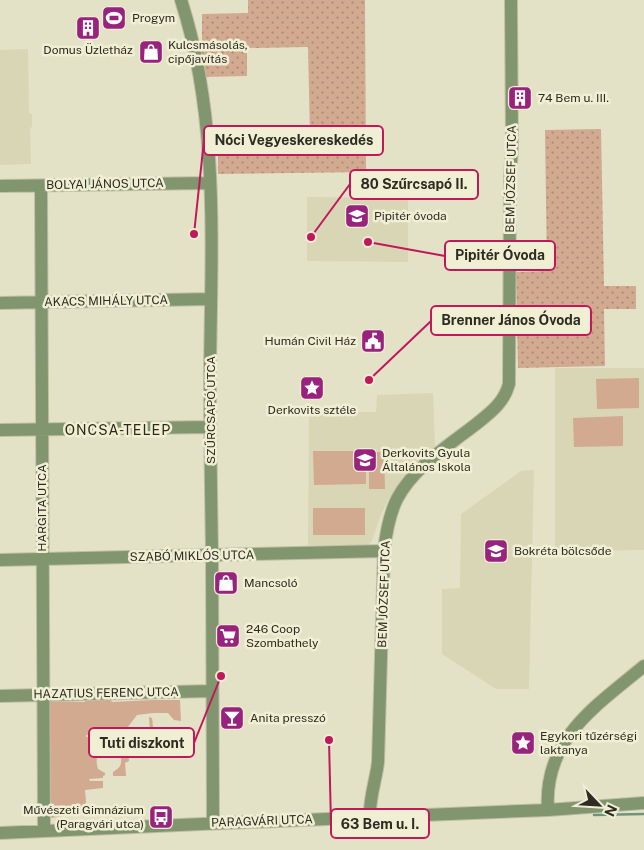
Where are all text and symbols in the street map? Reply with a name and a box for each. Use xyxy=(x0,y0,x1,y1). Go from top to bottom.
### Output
sports icon: Progym xyxy=(101,5,127,31)
place label: Progym xyxy=(132,11,175,25)
building icon: Domus Üzletház xyxy=(75,15,101,41)
place label: Kulcsmásolás, cipőjavítás xyxy=(168,38,248,66)
shop icon: Kulcsmásolás, cipőjavítás xyxy=(138,39,164,65)
place label: Domus Üzletház xyxy=(43,43,133,57)
building icon: 74 Bem u. III. xyxy=(507,85,533,111)
place label: 74 Bem u. III. xyxy=(538,91,609,105)
street label: BEM JÓZSEF UTCA xyxy=(503,125,519,233)
callout: Nóci Vegyeskereskedés xyxy=(204,126,383,155)
text: Nóci Vegyeskereskedés xyxy=(215,132,373,148)
callout: 80 Szűrcsapó II. xyxy=(350,170,478,199)
street label: BOLYAI JÁNOS UTCA xyxy=(46,176,164,192)
text: 80 Szűrcsapó II. xyxy=(360,176,468,192)
school or university icon: Pipitér óvoda xyxy=(344,203,370,229)
place label: Pipitér óvoda xyxy=(374,209,447,223)
callout: Pipitér Óvoda xyxy=(445,241,555,270)
text: Pipitér Óvoda xyxy=(455,245,545,263)
street label: AKACS MIHÁLY UTCA xyxy=(44,293,169,309)
callout: Brenner János Óvoda xyxy=(431,306,591,335)
text: Brenner János Óvoda xyxy=(441,310,581,328)
public building icon: Humán Civil Ház xyxy=(360,328,386,354)
place label: Humán Civil Ház xyxy=(265,334,356,348)
street label: SZŰRCSAPÓ UTCA xyxy=(204,355,218,464)
place icon: Derkovits sztéle xyxy=(299,375,325,401)
place label: Derkovits sztéle xyxy=(268,403,357,417)
district label: ONCSA-TELEP xyxy=(65,422,171,438)
place label: Derkovits Gyula Általános Iskola xyxy=(382,446,471,474)
school or university icon: Derkovits Gyula Általános Iskola xyxy=(352,447,378,473)
street label: HARGITA UTCA xyxy=(35,464,49,552)
school or university icon: Bokréta bölcsőde xyxy=(483,538,509,564)
street label: BEM JÓZSEF UTCA xyxy=(375,540,393,648)
place label: Bokréta bölcsőde xyxy=(514,544,612,558)
street label: SZABÓ MIKLÓS UTCA xyxy=(130,548,255,564)
shop icon: Mancsoló xyxy=(213,570,239,596)
place label: Mancsoló xyxy=(244,576,298,590)
place label: 246 Coop Szombathely xyxy=(246,622,319,650)
supermarket icon: 246 Coop Szombathely xyxy=(215,623,241,649)
street label: HAZATIUS FERENC UTCA xyxy=(33,685,179,701)
bar icon: Anita presszó xyxy=(219,705,245,731)
place label: Anita presszó xyxy=(250,711,326,725)
callout: Tuti diszkont xyxy=(89,728,194,757)
place label: Egykori tűzérségi laktanya xyxy=(540,729,637,757)
place icon: Egykori tűzérségi laktanya xyxy=(510,730,536,756)
text: Tuti diszkont xyxy=(100,735,185,751)
north arrow xyxy=(574,780,624,830)
text: N xyxy=(601,802,620,819)
place label: Művészeti Gimnázium (Paragvári utca) xyxy=(23,803,144,831)
bus stop icon: Művészeti Gimnázium (Paragvári utca) xyxy=(148,804,174,830)
callout: 63 Bem u. I. xyxy=(331,809,429,838)
street label: PARAGVÁRI UTCA xyxy=(211,812,314,830)
text: 63 Bem u. I. xyxy=(341,816,419,832)

